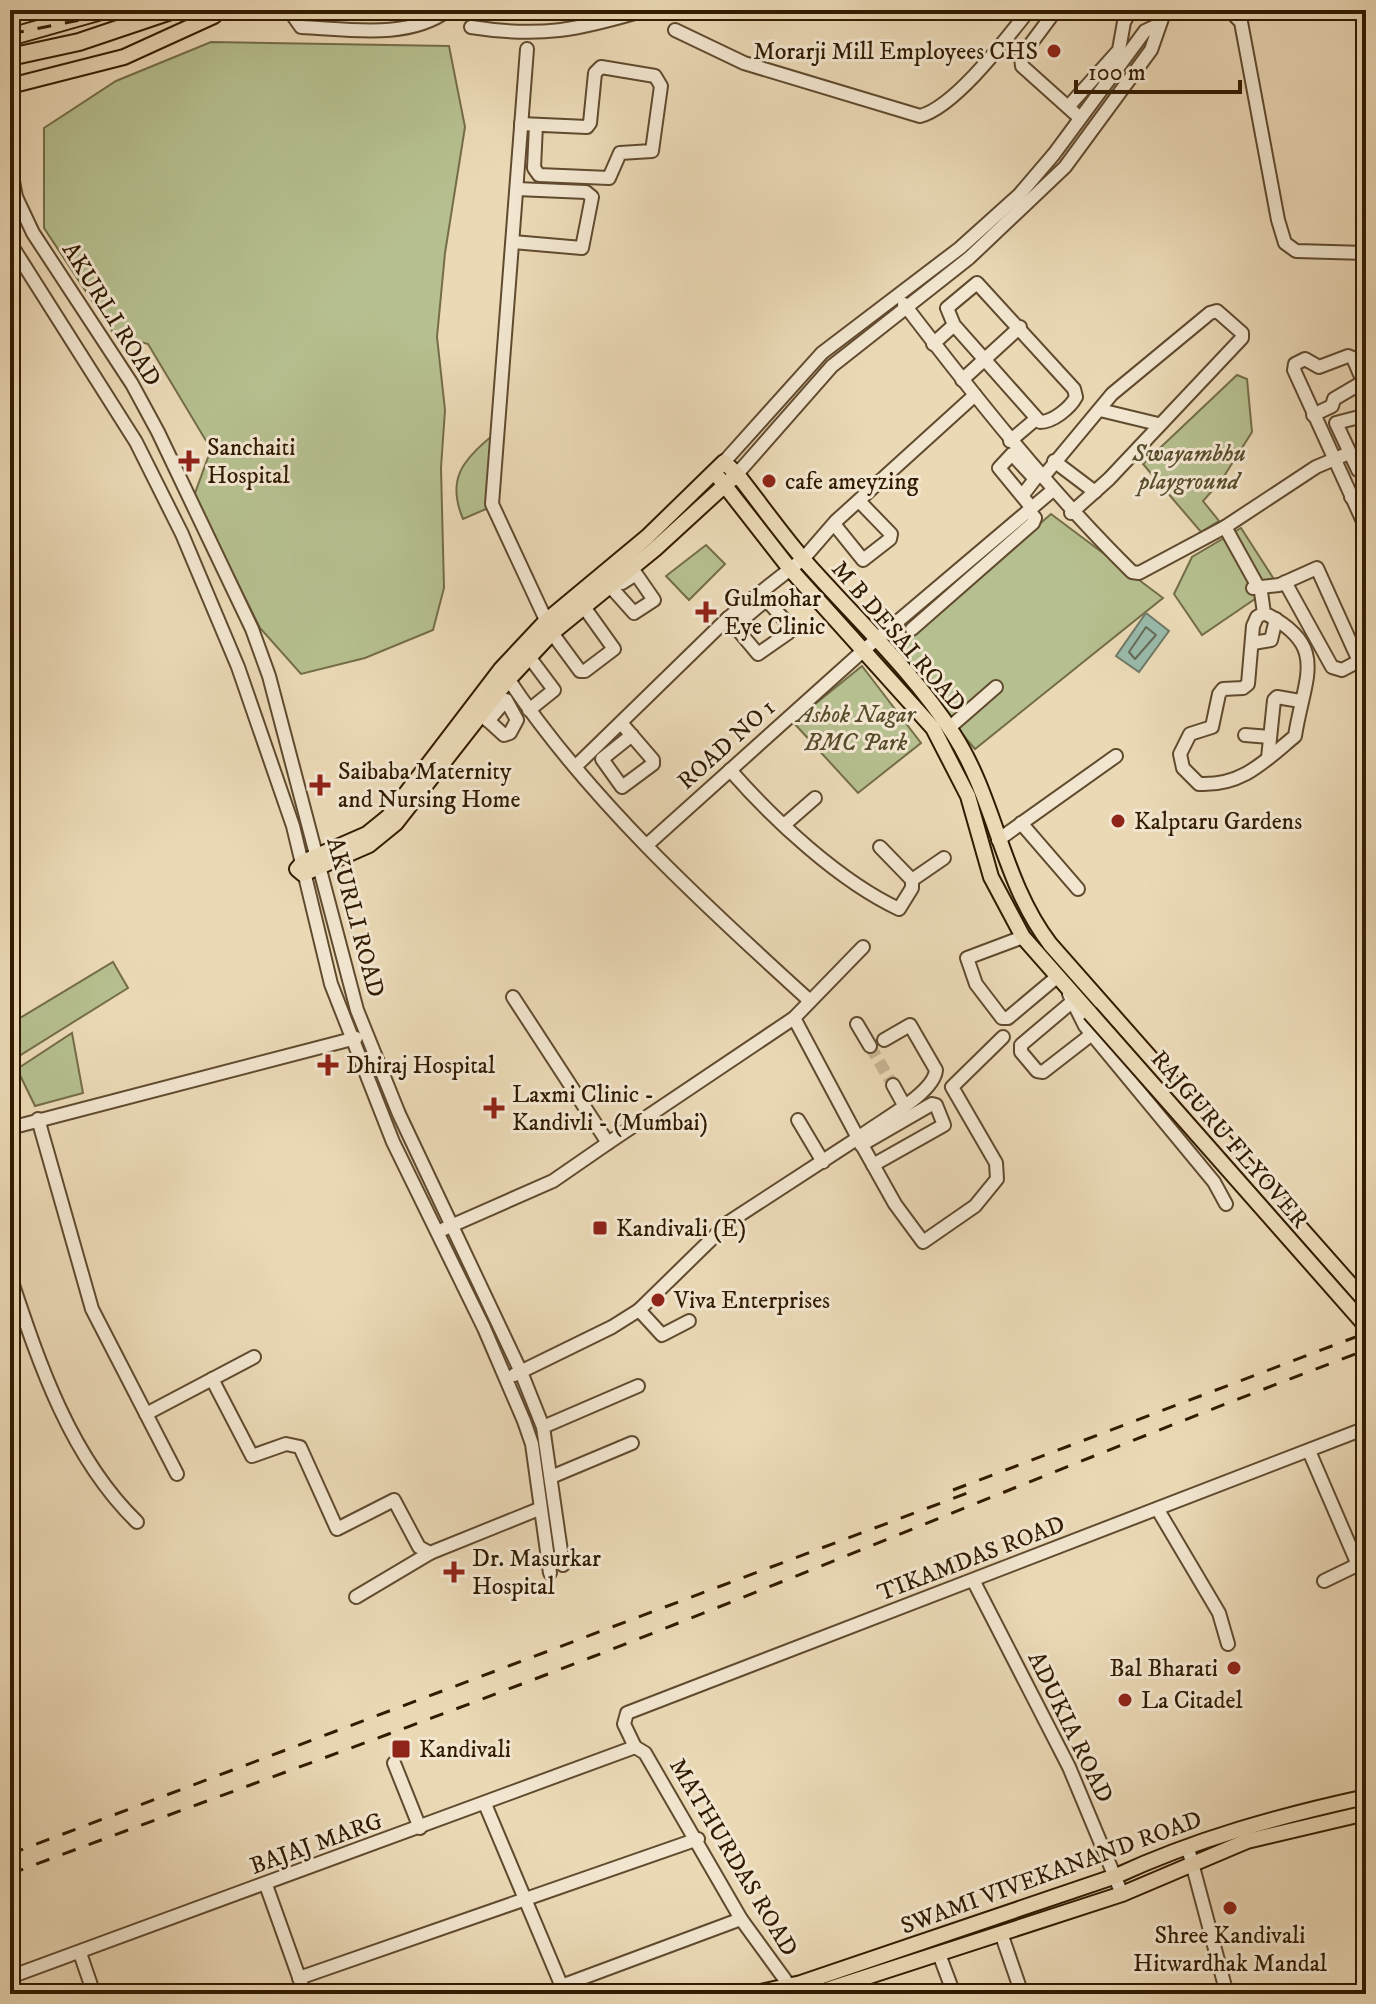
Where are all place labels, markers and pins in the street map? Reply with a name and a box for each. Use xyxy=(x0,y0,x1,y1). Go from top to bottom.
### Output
place label: Morarji Mill Employees CHS xyxy=(753,37,1038,67)
marker: Morarji Mill Employees CHS xyxy=(1045,42,1063,60)
place label: Sanchaiti Hospital xyxy=(207,433,295,491)
marker: Sanchaiti Hospital xyxy=(178,450,200,472)
place label: cafe ameyzing xyxy=(785,467,919,497)
marker: cafe ameyzing xyxy=(760,472,778,490)
place label: Gulmohar Eye Clinic xyxy=(724,584,825,642)
marker: Gulmohar Eye Clinic xyxy=(695,601,717,623)
place label: Saibaba Maternity and Nursing Home xyxy=(338,757,520,815)
marker: Saibaba Maternity and Nursing Home xyxy=(309,774,331,796)
place label: Kalptaru Gardens xyxy=(1134,807,1302,837)
marker: Kalptaru Gardens xyxy=(1109,812,1127,830)
place label: Dhiraj Hospital xyxy=(346,1051,496,1081)
marker: Dhiraj Hospital xyxy=(317,1054,339,1076)
place label: Laxmi Clinic - Kandivli - (Mumbai) xyxy=(512,1080,708,1138)
marker: Laxmi Clinic - Kandivli - (Mumbai) xyxy=(483,1097,505,1119)
place label: Kandivali (E) xyxy=(616,1214,746,1244)
marker: Kandivali (E) xyxy=(591,1219,609,1237)
place label: Viva Enterprises xyxy=(673,1286,830,1316)
marker: Viva Enterprises xyxy=(649,1291,667,1309)
place label: Dr. Masurkar Hospital xyxy=(472,1544,601,1602)
marker: Dr. Masurkar Hospital xyxy=(443,1561,465,1583)
place label: Bal Bharati xyxy=(1109,1654,1218,1684)
marker: Bal Bharati xyxy=(1225,1659,1243,1677)
place label: La Citadel xyxy=(1141,1686,1243,1716)
marker: La Citadel xyxy=(1116,1691,1134,1709)
place label: Kandivali xyxy=(419,1735,511,1765)
marker: Kandivali xyxy=(390,1738,412,1760)
marker: Shree Kandivali Hitwardhak Mandal xyxy=(1221,1899,1239,1917)
place label: Shree Kandivali Hitwardhak Mandal xyxy=(1133,1921,1328,1979)

